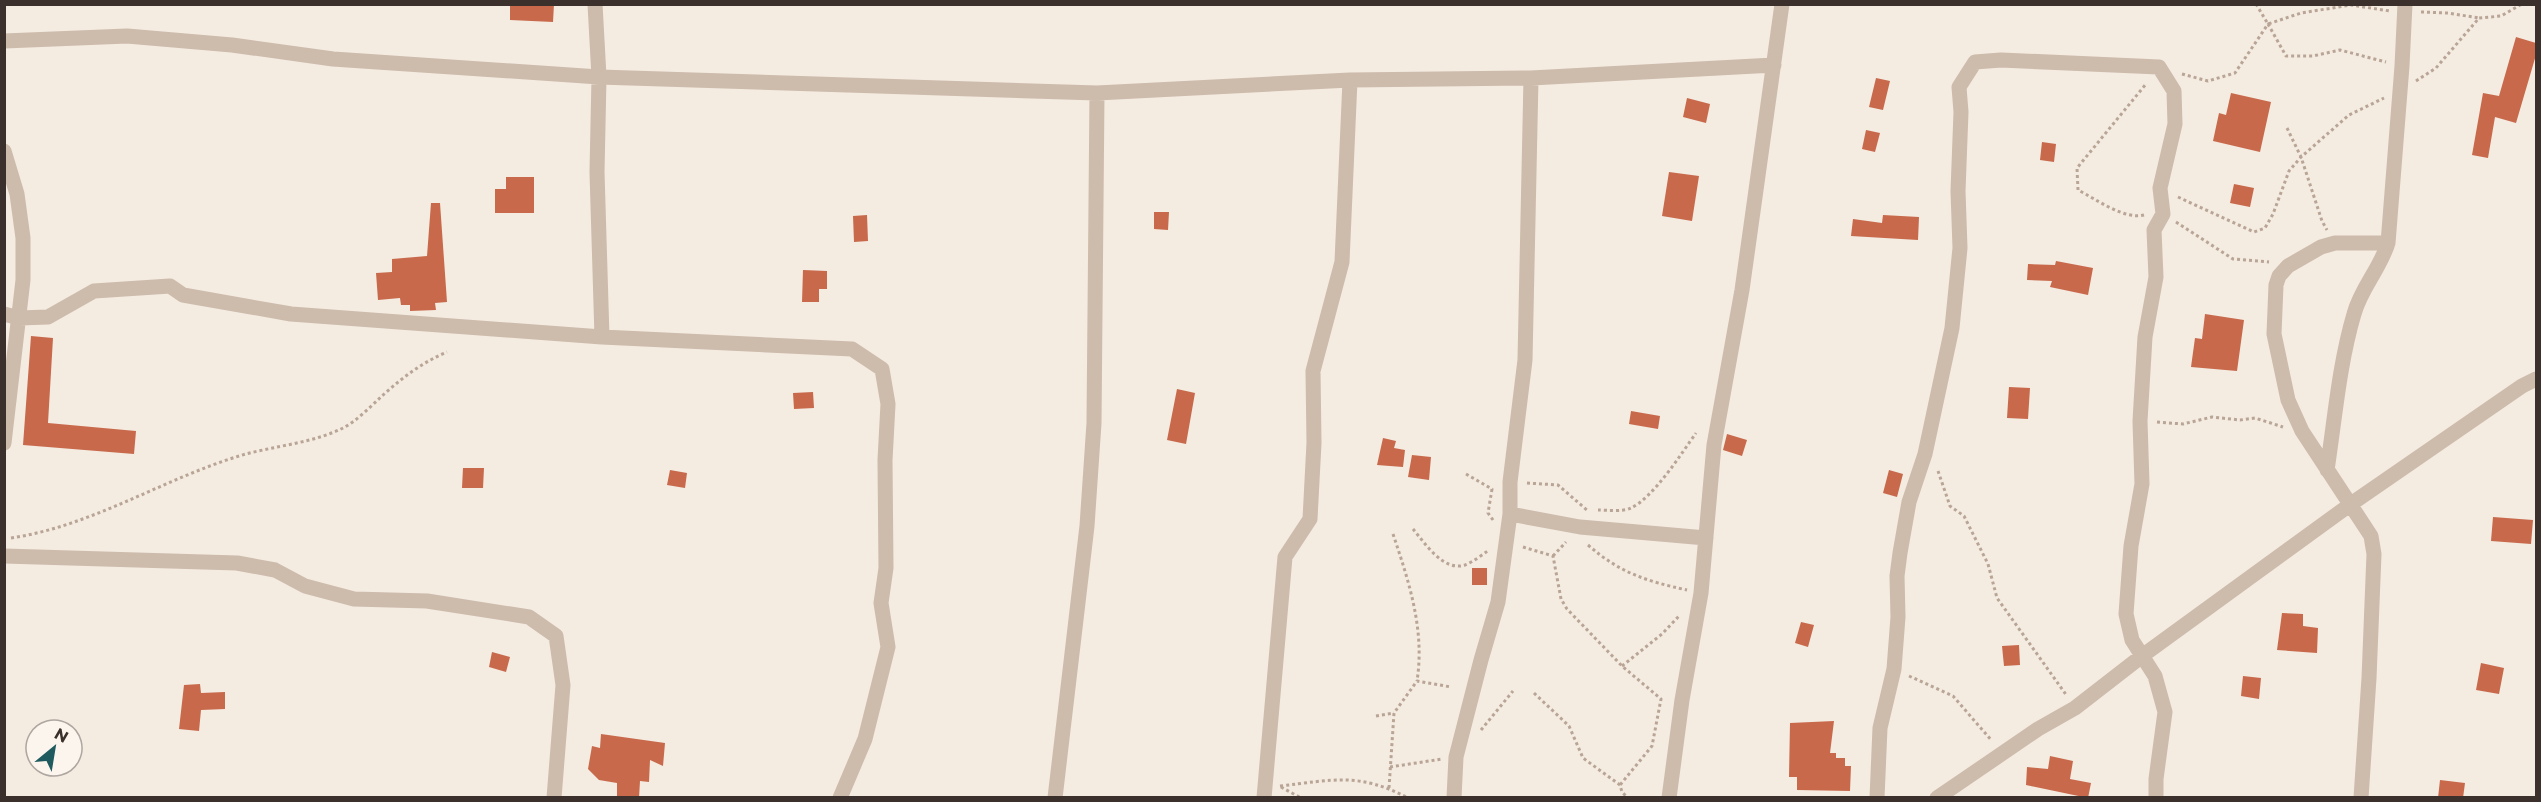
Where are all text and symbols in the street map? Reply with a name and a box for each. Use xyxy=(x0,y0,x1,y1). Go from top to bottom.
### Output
north arrow xyxy=(24,718,84,778)
text: N xyxy=(51,724,72,747)

